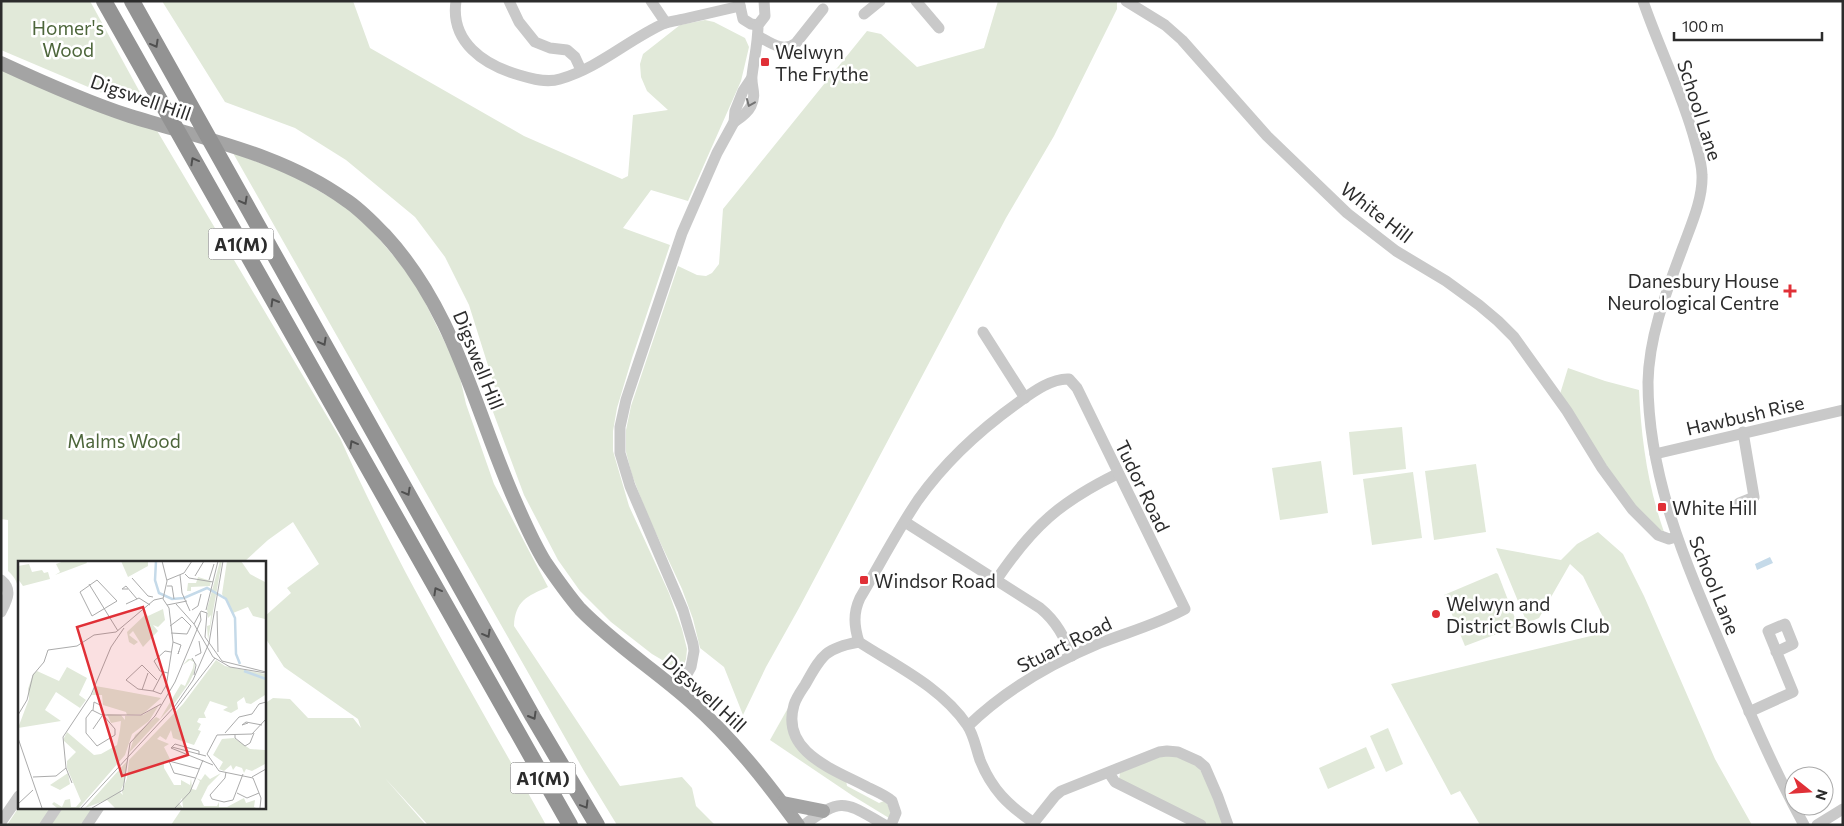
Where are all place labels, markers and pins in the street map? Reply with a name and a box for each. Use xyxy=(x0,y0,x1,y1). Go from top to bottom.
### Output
place label: Welwyn The Frythe xyxy=(775,40,868,85)
marker: Welwyn The Frythe xyxy=(759,56,771,68)
place label: Danesbury House Neurological Centre xyxy=(1607,269,1779,314)
marker: Danesbury House Neurological Centre xyxy=(1783,284,1797,298)
place label: White Hill xyxy=(1672,496,1757,519)
marker: White Hill xyxy=(1656,501,1668,513)
place label: Windsor Road xyxy=(874,569,996,592)
marker: Windsor Road xyxy=(858,574,870,586)
place label: Welwyn and District Bowls Club xyxy=(1446,592,1610,637)
marker: Welwyn and District Bowls Club xyxy=(1430,608,1442,620)

